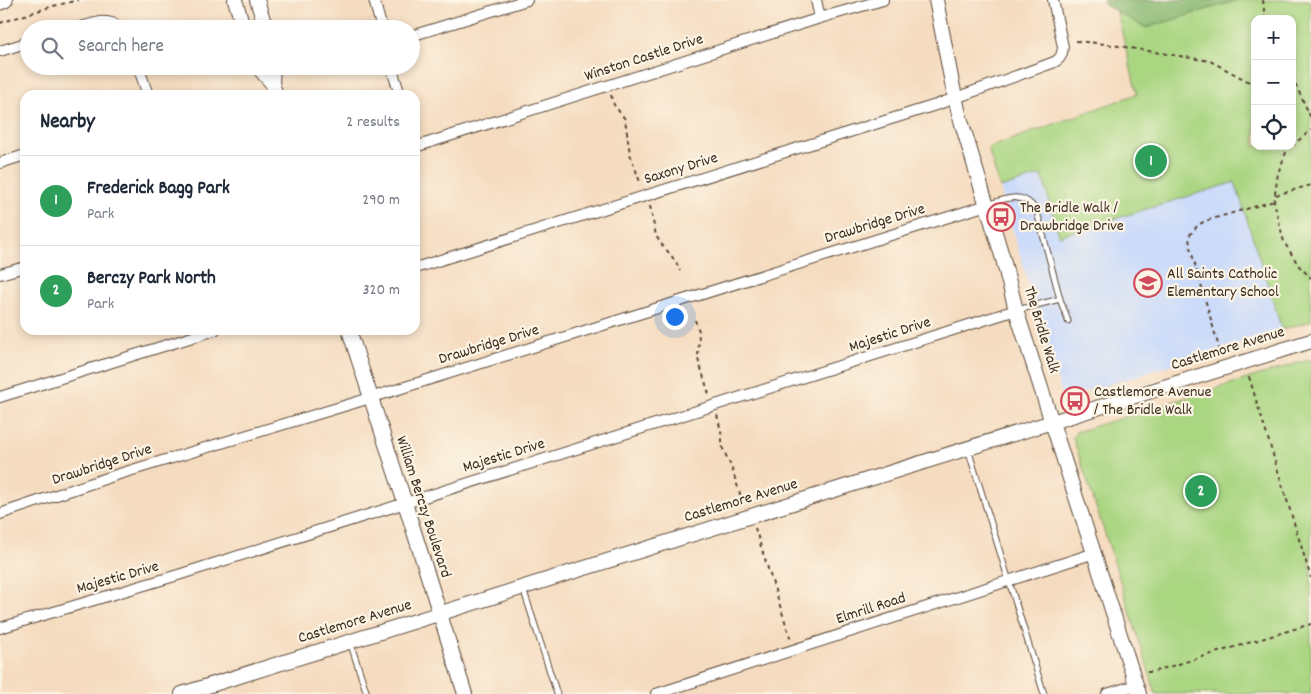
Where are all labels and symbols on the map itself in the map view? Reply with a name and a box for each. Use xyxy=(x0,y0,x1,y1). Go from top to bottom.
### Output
street label: Winston Castle Drive xyxy=(582,28,706,88)
pin: 1 xyxy=(1135,142,1167,180)
street label: Saxony Drive xyxy=(641,147,721,191)
place label: The Bridle Walk / Drawbridge Drive xyxy=(1020,197,1124,238)
street label: Drawbridge Drive xyxy=(822,198,928,250)
bus stop icon: The Bridle Walk / Drawbridge Drive xyxy=(986,202,1016,232)
place label: All Saints Catholic Elementary School xyxy=(1167,263,1279,304)
school or university icon: All Saints Catholic Elementary School xyxy=(1133,268,1163,298)
street label: The Bridle Walk xyxy=(1017,284,1065,376)
your location xyxy=(662,304,688,330)
street label: Majestic Drive xyxy=(846,311,934,359)
street label: Drawbridge Drive xyxy=(436,319,542,371)
street label: Castlemore Avenue xyxy=(1168,321,1288,377)
place label: Castlemore Avenue / The Bridle Walk xyxy=(1094,381,1211,422)
bus stop icon: Castlemore Avenue / The Bridle Walk xyxy=(1060,386,1090,416)
street label: William Berczy Boulevard xyxy=(389,433,457,581)
street label: Majestic Drive xyxy=(460,433,548,479)
street label: Drawbridge Drive xyxy=(49,438,155,492)
pin: 2 xyxy=(1185,472,1217,510)
street label: Castlemore Avenue xyxy=(681,473,801,529)
street label: Majestic Drive xyxy=(74,555,162,601)
street label: Elmrill Road xyxy=(833,587,909,631)
street label: Castlemore Avenue xyxy=(295,594,415,650)

